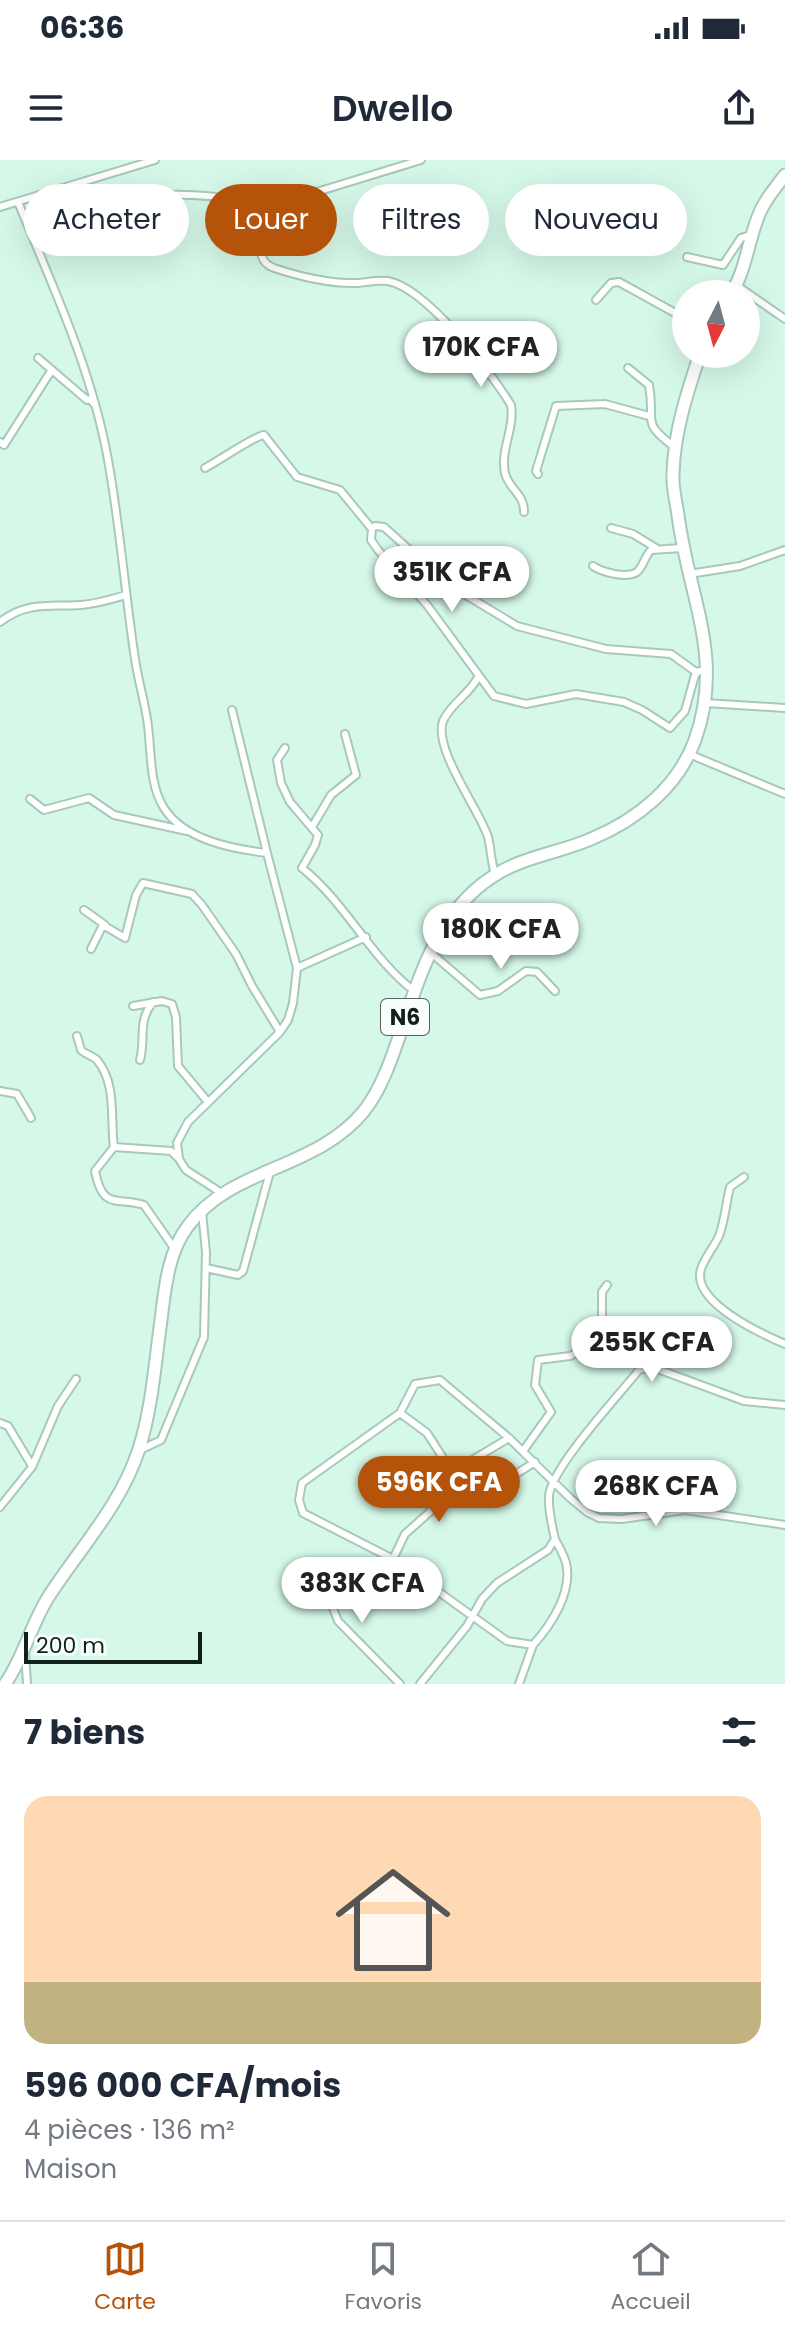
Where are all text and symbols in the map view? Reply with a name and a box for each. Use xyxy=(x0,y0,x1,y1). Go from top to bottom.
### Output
text: 06:36 xyxy=(40,6,124,49)
text: Dwello xyxy=(332,83,453,134)
icon: menu xyxy=(24,86,68,130)
icon: share xyxy=(717,86,761,130)
chip: Acheter xyxy=(24,184,189,256)
chip: Louer xyxy=(205,184,337,256)
chip: Filtres xyxy=(353,184,489,256)
chip: Nouveau xyxy=(505,184,687,256)
north arrow xyxy=(672,280,760,368)
map controls xyxy=(672,280,760,368)
pin: 170K CFA xyxy=(398,321,564,389)
text: 170K CFA xyxy=(422,329,540,365)
pin: 351K CFA xyxy=(369,546,535,614)
text: 351K CFA xyxy=(392,554,512,590)
pin: 180K CFA xyxy=(418,903,584,971)
text: 180K CFA xyxy=(441,911,561,947)
road number: N6 xyxy=(381,999,429,1035)
pin: 255K CFA xyxy=(569,1316,735,1384)
text: 255K CFA xyxy=(589,1324,715,1360)
pin: 596K CFA xyxy=(356,1456,522,1524)
pin: 268K CFA xyxy=(573,1460,739,1528)
text: 596K CFA xyxy=(376,1464,502,1500)
text: 268K CFA xyxy=(593,1468,719,1504)
pin: 383K CFA xyxy=(279,1557,445,1625)
text: 383K CFA xyxy=(299,1565,425,1601)
scale bar xyxy=(24,1628,202,1664)
text: 200 m xyxy=(36,1630,105,1661)
text: 7 biens xyxy=(24,1708,145,1756)
icon: filters xyxy=(717,1710,761,1754)
icon: home xyxy=(321,1848,465,1992)
text: 596 000 CFA/mois xyxy=(24,2061,341,2109)
text: 4 pièces · 136 m² xyxy=(24,2112,235,2148)
text: Maison xyxy=(24,2151,117,2187)
tab: Carte xyxy=(94,2237,156,2318)
tab: Favoris xyxy=(345,2237,422,2318)
tab: Accueil xyxy=(611,2237,691,2318)

